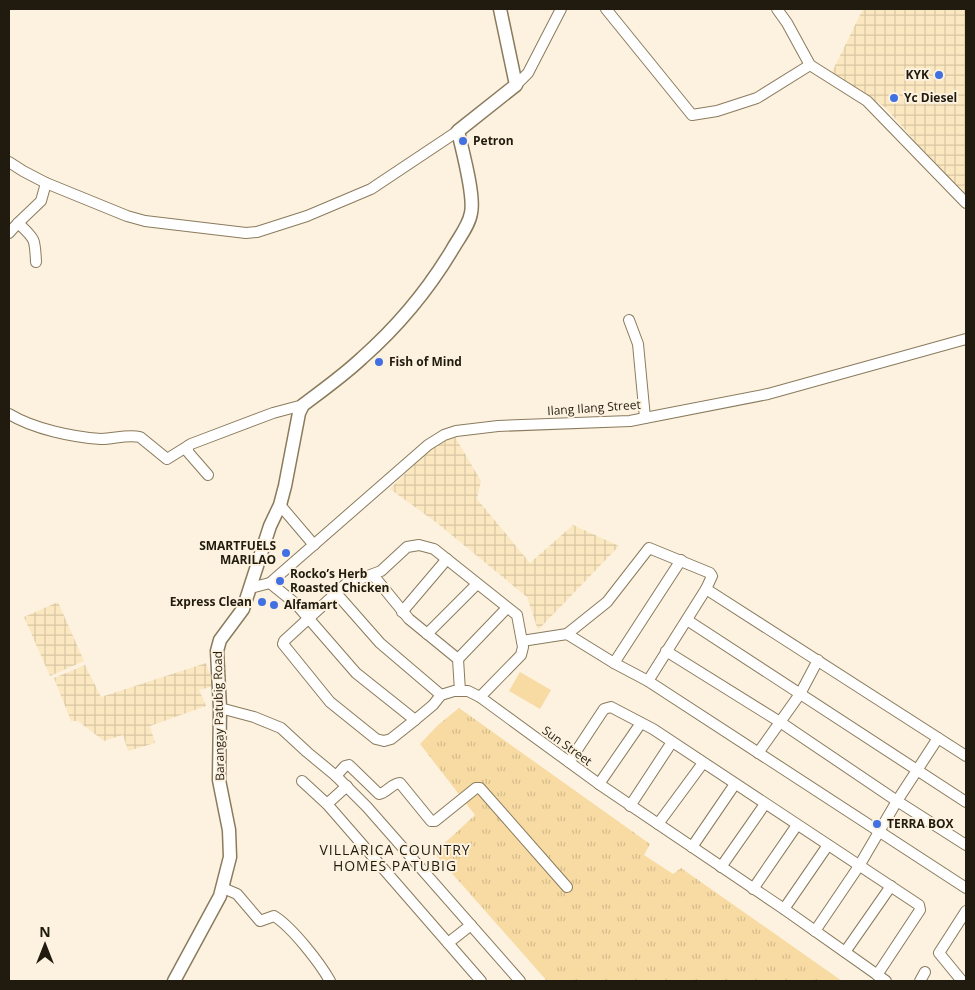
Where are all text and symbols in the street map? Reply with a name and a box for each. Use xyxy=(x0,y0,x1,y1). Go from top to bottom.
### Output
place label: KYK xyxy=(906,66,929,83)
marker: KYK xyxy=(933,69,945,81)
place label: Yc Diesel xyxy=(904,89,957,106)
marker: Yc Diesel xyxy=(888,92,900,104)
place label: Petron xyxy=(473,132,514,149)
marker: Petron xyxy=(457,135,469,147)
place label: Fish of Mind xyxy=(389,353,462,370)
marker: Fish of Mind xyxy=(373,356,385,368)
street label: Ilang Ilang Street xyxy=(547,396,641,419)
place label: SMARTFUELS MARILAO xyxy=(199,537,276,568)
marker: SMARTFUELS MARILAO xyxy=(280,547,292,559)
place label: Rocko’s Herb Roasted Chicken xyxy=(290,565,389,596)
marker: Rocko’s Herb Roasted Chicken xyxy=(274,575,286,587)
place label: Express Clean xyxy=(170,593,252,610)
marker: Express Clean xyxy=(256,596,268,608)
place label: Alfamart xyxy=(284,596,338,613)
marker: Alfamart xyxy=(268,599,280,611)
street label: Barangay Patubig Road xyxy=(209,651,228,781)
street label: Sun Street xyxy=(539,722,596,769)
place label: TERRA BOX xyxy=(887,815,954,832)
marker: TERRA BOX xyxy=(871,818,883,830)
district label: VILLARICA COUNTRY HOMES PATUBIG xyxy=(319,840,471,875)
north arrow xyxy=(20,920,70,970)
text: N xyxy=(39,922,51,941)

